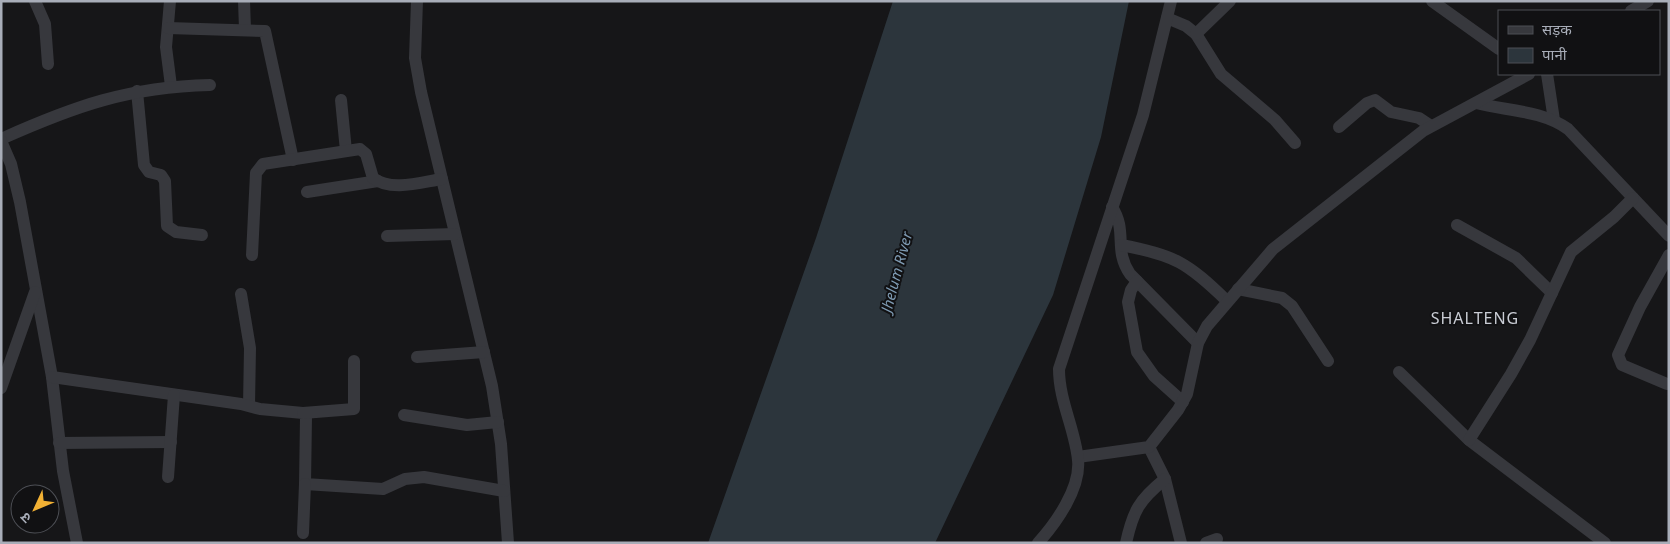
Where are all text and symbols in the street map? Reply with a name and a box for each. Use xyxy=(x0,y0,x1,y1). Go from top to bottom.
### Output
legend xyxy=(1498,10,1660,75)
text: सड़क xyxy=(1542,19,1572,39)
text: पानी xyxy=(1542,44,1568,64)
water label: Jhelum River xyxy=(875,228,917,317)
district label: SHALTENG xyxy=(1431,307,1519,329)
north arrow xyxy=(10,484,60,534)
text: उ xyxy=(15,508,35,528)

